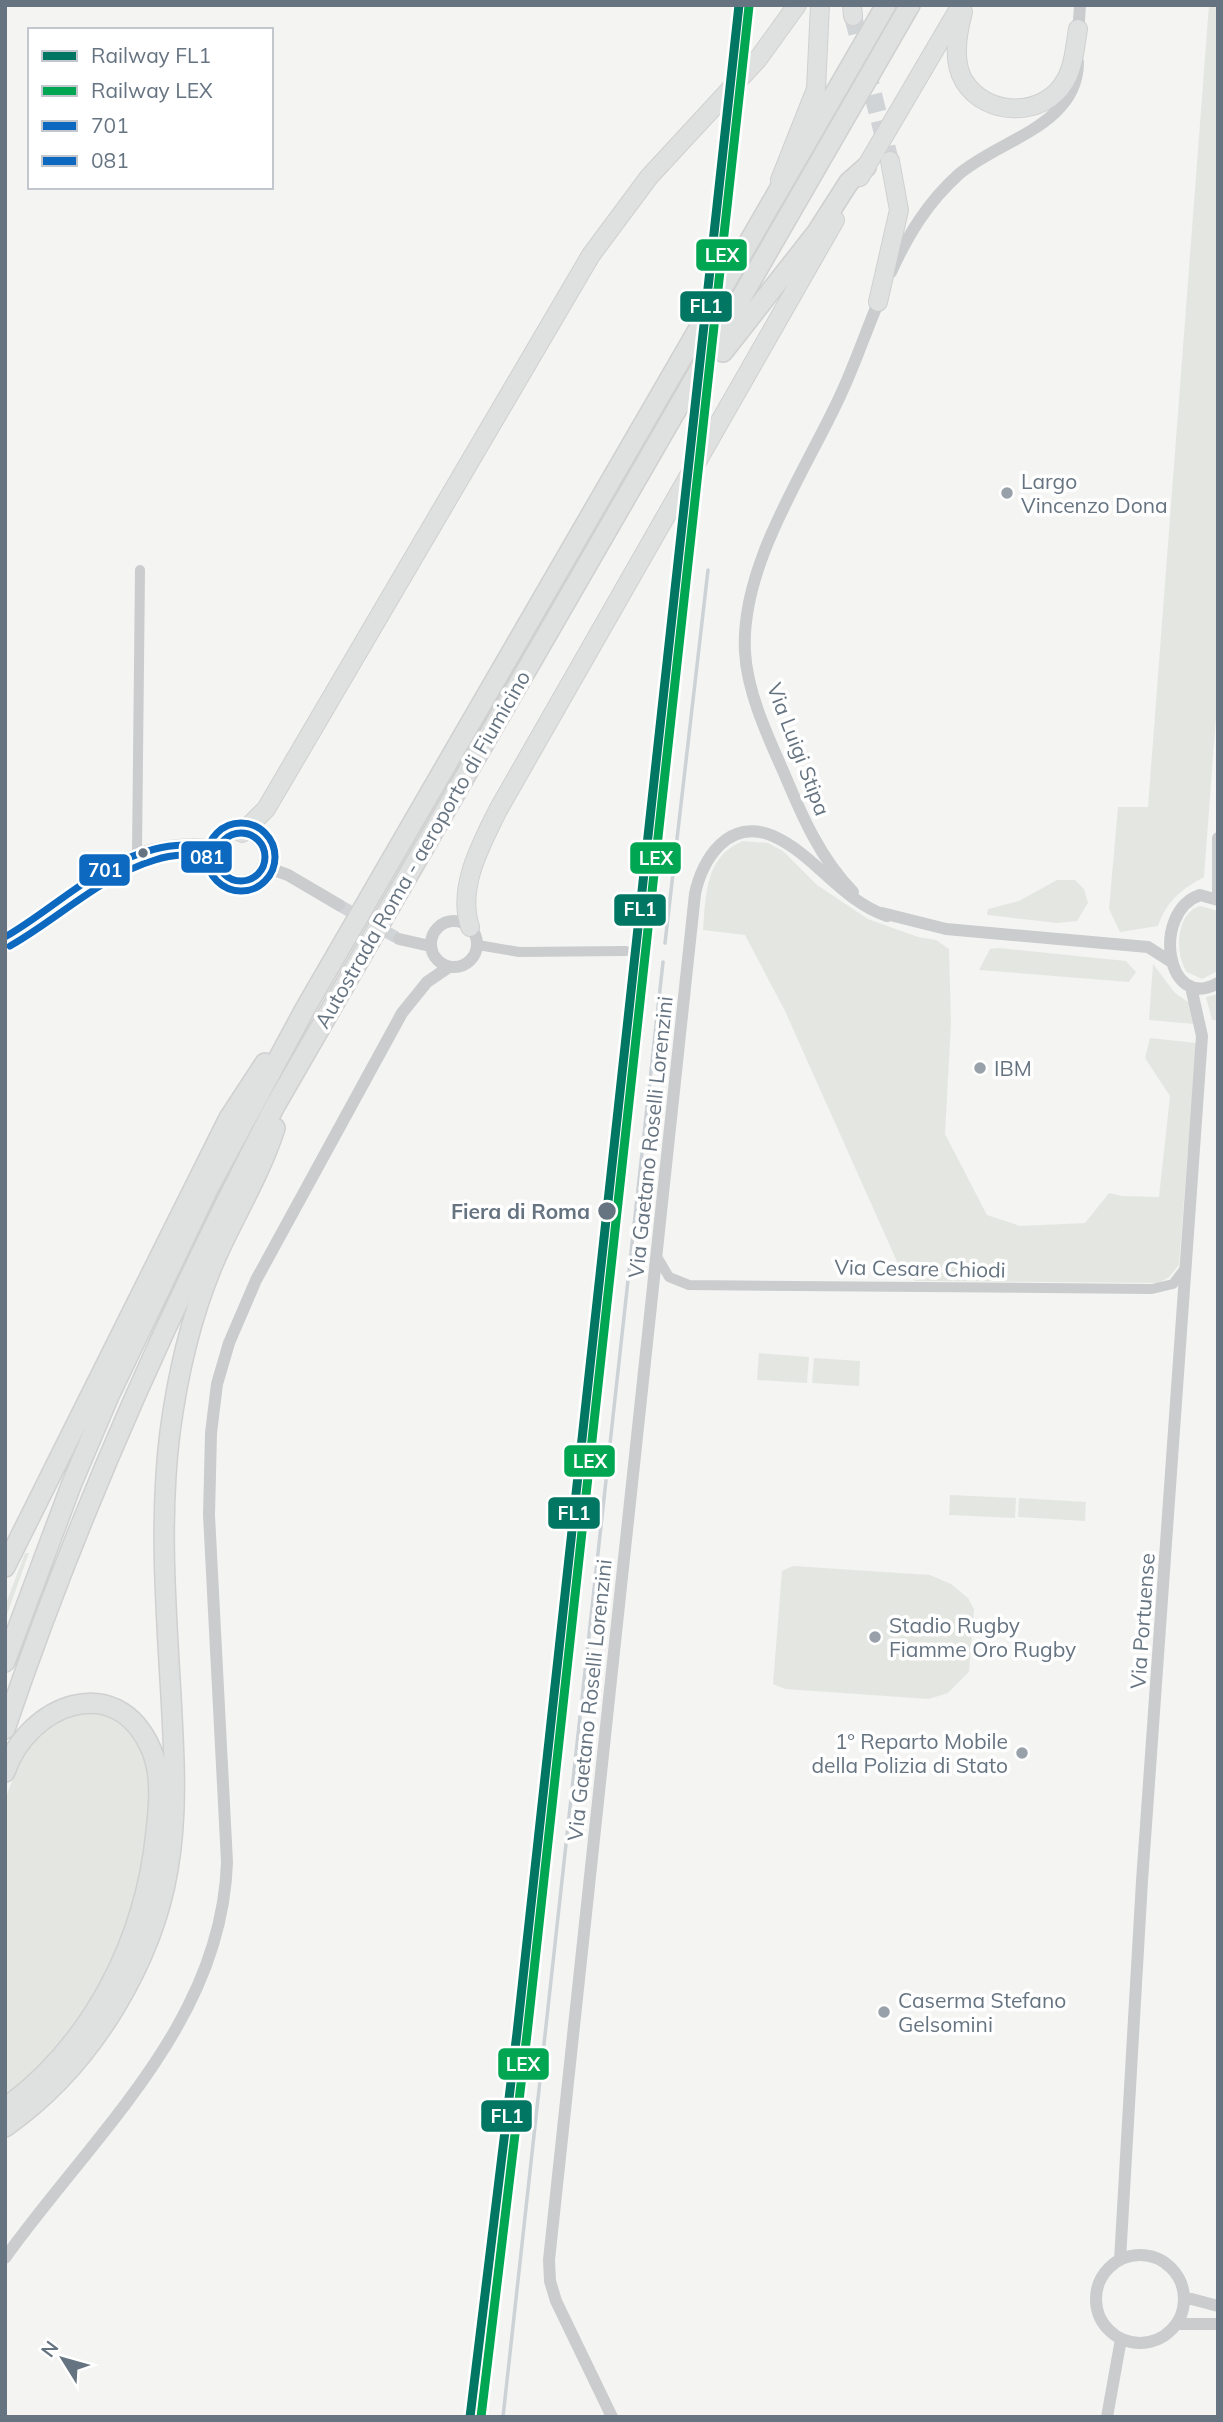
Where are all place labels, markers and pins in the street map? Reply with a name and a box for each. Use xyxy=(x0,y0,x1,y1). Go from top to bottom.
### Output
place label: Largo Vincenzo Dona xyxy=(1021,468,1168,518)
marker: Largo Vincenzo Dona xyxy=(999,485,1015,501)
unlabelled marker xyxy=(136,846,150,860)
place label: IBM xyxy=(994,1055,1032,1081)
marker: IBM xyxy=(972,1060,988,1076)
place label: Fiera di Roma xyxy=(451,1198,590,1224)
marker: Fiera di Roma xyxy=(596,1200,618,1222)
place label: Stadio Rugby Fiamme Oro Rugby xyxy=(889,1612,1076,1662)
marker: Stadio Rugby Fiamme Oro Rugby xyxy=(867,1629,883,1645)
place label: 1º Reparto Mobile della Polizia di Stato xyxy=(811,1728,1008,1778)
marker: 1º Reparto Mobile della Polizia di Stato xyxy=(1014,1745,1030,1761)
place label: Caserma Stefano Gelsomini xyxy=(898,1987,1066,2037)
marker: Caserma Stefano Gelsomini xyxy=(876,2004,892,2020)

